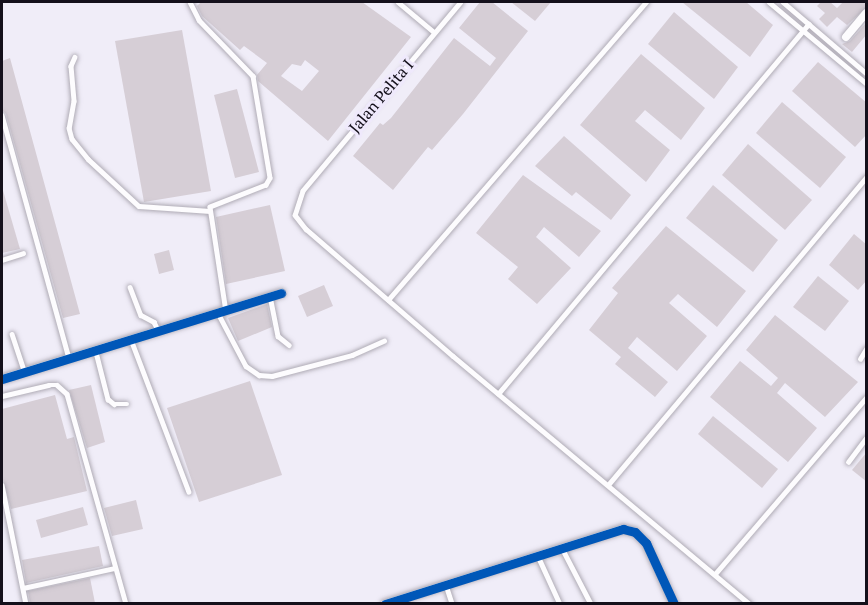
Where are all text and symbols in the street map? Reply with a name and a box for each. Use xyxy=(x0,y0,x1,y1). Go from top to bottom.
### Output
street label: Jalan Pelita I xyxy=(345,55,417,137)

